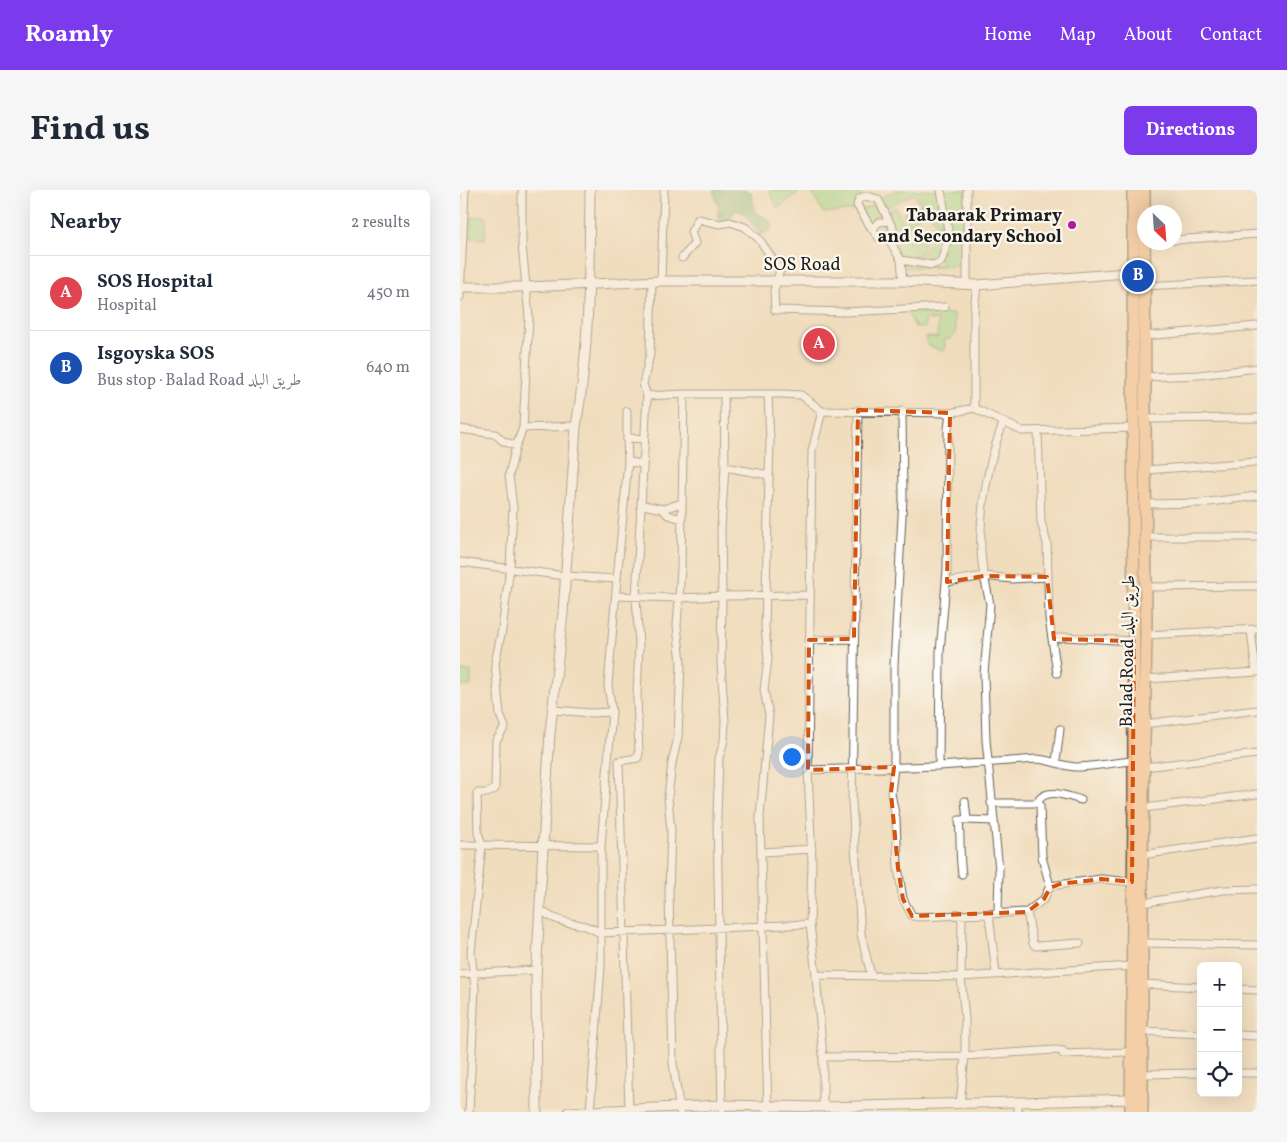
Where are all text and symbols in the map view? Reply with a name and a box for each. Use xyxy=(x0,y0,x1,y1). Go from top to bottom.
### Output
text: Roamly xyxy=(25,18,113,52)
text: Home xyxy=(984,23,1032,48)
text: Map xyxy=(1060,23,1096,48)
text: About xyxy=(1124,23,1172,48)
text: Contact xyxy=(1200,23,1262,48)
text: Find us xyxy=(30,106,150,154)
button: Directions xyxy=(1124,106,1257,155)
place label: Tabaarak Primary and Secondary School xyxy=(878,204,1062,250)
north arrow xyxy=(1137,205,1182,250)
text: Nearby xyxy=(50,208,121,237)
text: 2 results xyxy=(351,212,410,234)
marker: Tabaarak Primary and Secondary School xyxy=(1066,219,1078,231)
street label: SOS Road xyxy=(763,253,841,278)
pin: B xyxy=(1122,257,1154,295)
text: SOS Hospital xyxy=(97,269,213,295)
text: A xyxy=(60,282,72,304)
text: 450 m xyxy=(367,282,410,304)
text: Hospital xyxy=(97,295,157,317)
pin: A xyxy=(803,325,835,363)
text: Isgoyska SOS xyxy=(97,341,215,367)
text: B xyxy=(61,357,71,379)
text: 640 m xyxy=(366,357,410,379)
text: Bus stop · Balad Road طريق البلد xyxy=(97,370,301,392)
street label: Balad Road طريق البلد xyxy=(1115,574,1142,728)
your location xyxy=(779,744,805,770)
map controls xyxy=(1197,962,1242,1097)
button: + xyxy=(1197,962,1242,1007)
button: − xyxy=(1197,1007,1242,1052)
button: locate xyxy=(1197,1052,1242,1097)

